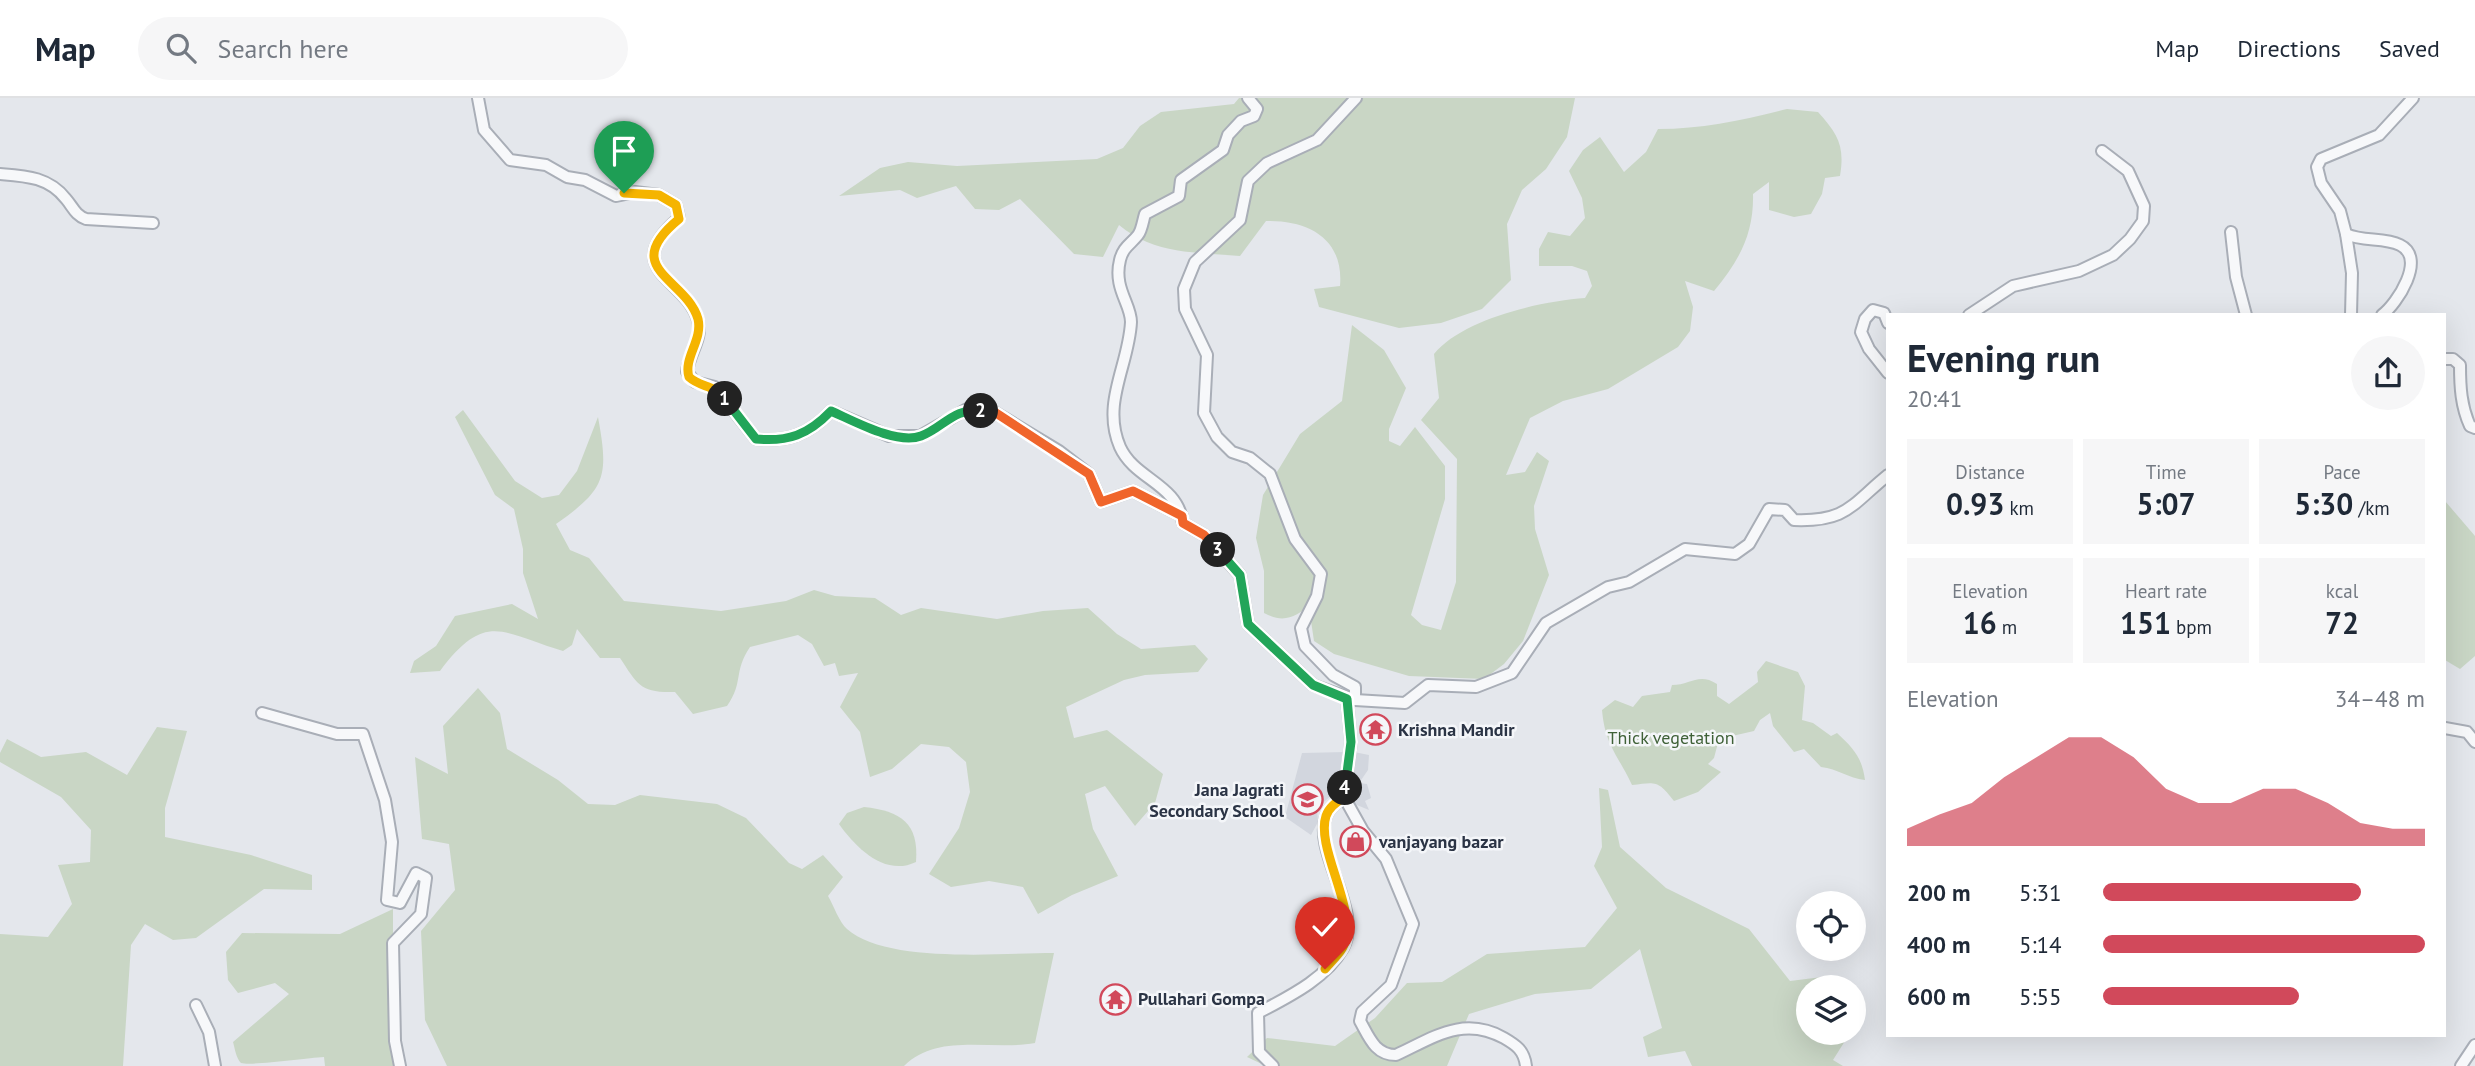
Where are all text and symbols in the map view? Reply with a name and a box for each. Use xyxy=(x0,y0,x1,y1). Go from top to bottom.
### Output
search box xyxy=(138,17,628,80)
text: Map xyxy=(35,27,96,70)
icon: search xyxy=(162,29,200,67)
text: Search here xyxy=(218,32,349,65)
text: Map xyxy=(2155,33,2199,64)
text: Directions xyxy=(2237,33,2341,64)
text: Saved xyxy=(2379,33,2440,64)
pin xyxy=(594,121,654,193)
icon: arrive xyxy=(605,132,643,170)
text: Evening run xyxy=(1907,333,2100,382)
button: share xyxy=(2351,336,2425,410)
pin: 1 xyxy=(708,382,742,416)
text: 20:41 xyxy=(1907,384,1962,413)
text: 1 xyxy=(719,386,730,410)
pin: 2 xyxy=(964,394,998,428)
text: 2 xyxy=(975,398,986,422)
text: Distance xyxy=(1955,460,2025,484)
text: Time xyxy=(2146,460,2186,484)
text: Pace xyxy=(2323,460,2361,484)
text: 0.93 xyxy=(1946,484,2004,523)
text: 5:07 xyxy=(2136,484,2196,523)
text: 5:30 xyxy=(2294,484,2353,523)
text: km xyxy=(2004,496,2034,520)
text: /km xyxy=(2353,496,2390,520)
pin: 3 xyxy=(1200,532,1236,568)
text: 3 xyxy=(1212,537,1223,561)
text: Elevation xyxy=(1952,579,2028,603)
text: Heart rate xyxy=(2125,579,2207,603)
text: kcal xyxy=(2326,579,2358,603)
text: 16 xyxy=(1963,603,1997,642)
text: 151 xyxy=(2120,603,2171,642)
text: 72 xyxy=(2325,603,2359,642)
text: m xyxy=(1997,615,2017,639)
text: bpm xyxy=(2171,615,2212,639)
text: Elevation xyxy=(1907,684,1999,713)
text: 34–48 m xyxy=(2335,684,2425,713)
temple icon: Krishna Mandir xyxy=(1358,713,1392,747)
place label: Krishna Mandir xyxy=(1398,718,1515,741)
park label: Thick vegetation xyxy=(1607,726,1735,749)
pin: 4 xyxy=(1328,770,1362,806)
text: 4 xyxy=(1339,775,1350,799)
place label: Jana Jagrati Secondary School xyxy=(1149,778,1285,822)
school or university icon: Jana Jagrati Secondary School xyxy=(1290,783,1324,817)
shop icon: vanjayang bazar xyxy=(1339,825,1373,859)
place label: vanjayang bazar xyxy=(1378,830,1504,853)
text: 200 m xyxy=(1907,878,1970,907)
text: 5:31 xyxy=(2019,878,2062,907)
map controls xyxy=(1796,891,1866,1045)
button: locate xyxy=(1796,891,1866,961)
pin xyxy=(1295,897,1355,969)
icon: check xyxy=(1306,908,1344,946)
text: 400 m xyxy=(1907,930,1970,959)
text: 5:14 xyxy=(2019,930,2062,959)
button: layers xyxy=(1796,975,1866,1045)
temple icon: Pullahari Gompa xyxy=(1098,982,1132,1016)
text: 600 m xyxy=(1907,982,1970,1011)
text: 5:55 xyxy=(2019,982,2062,1011)
place label: Pullahari Gompa xyxy=(1138,987,1265,1010)

